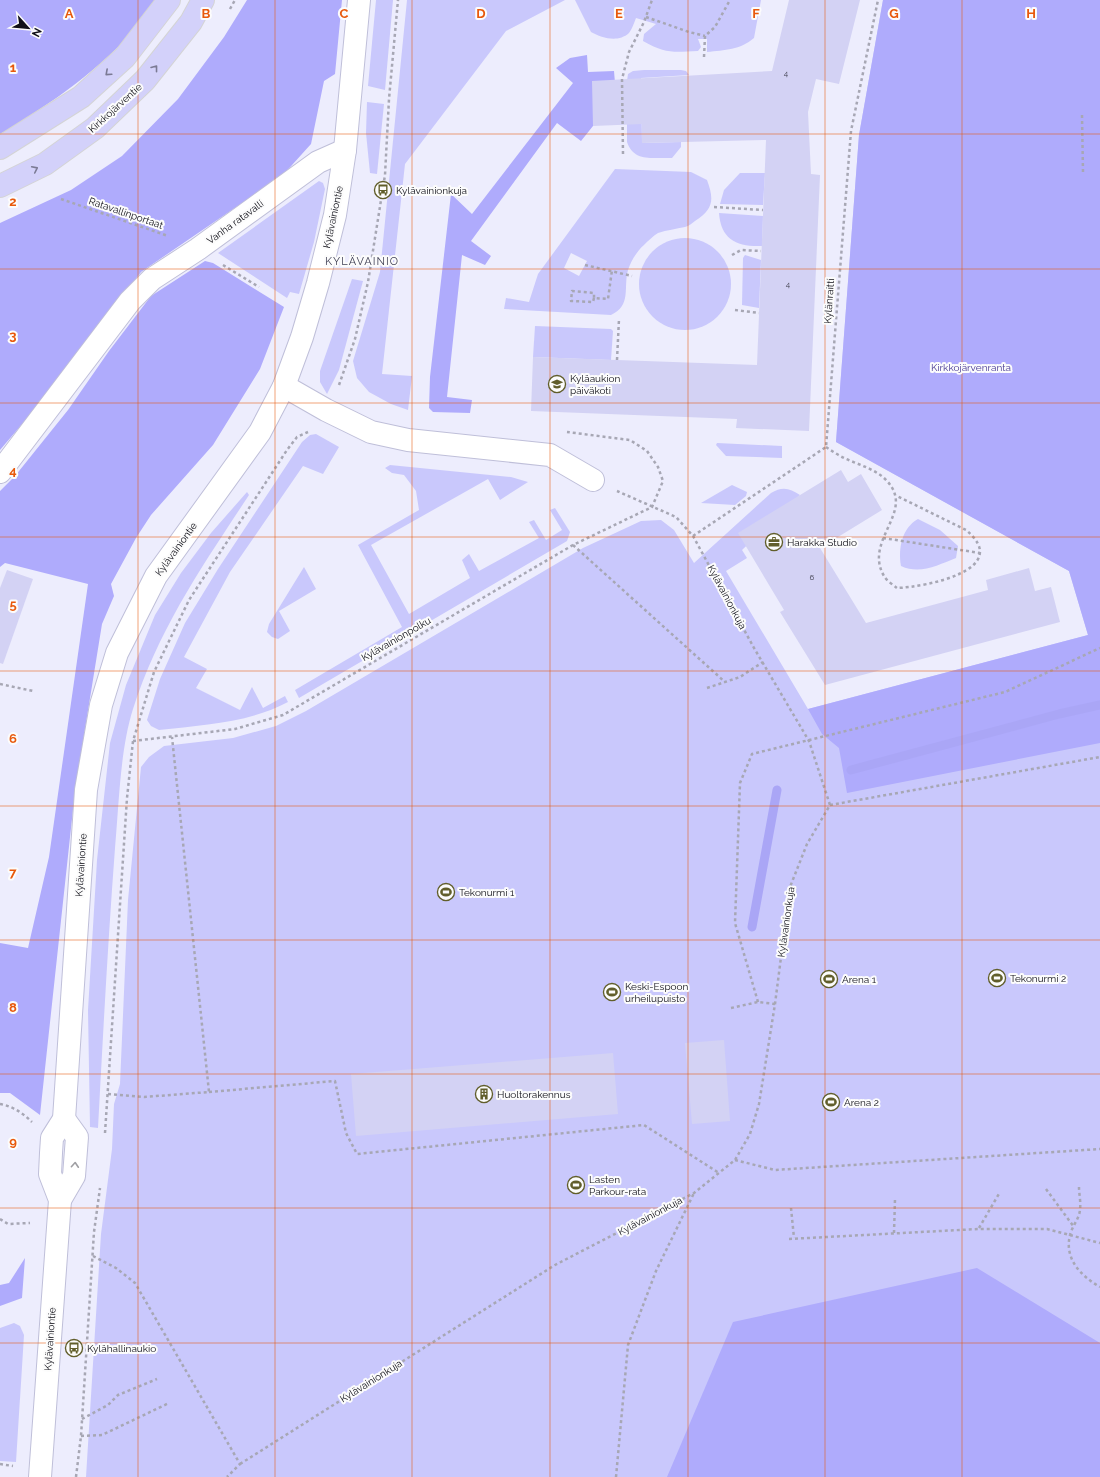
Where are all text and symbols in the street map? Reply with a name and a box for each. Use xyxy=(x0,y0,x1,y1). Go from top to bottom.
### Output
text: A xyxy=(65,6,74,21)
text: B xyxy=(202,6,211,21)
text: C xyxy=(340,6,349,21)
text: D xyxy=(476,6,486,21)
text: E xyxy=(615,6,623,21)
text: F xyxy=(752,6,760,21)
text: G xyxy=(889,6,899,21)
text: H xyxy=(1026,6,1036,21)
north arrow xyxy=(8,8,48,48)
text: N xyxy=(29,26,44,39)
text: 1 xyxy=(10,60,17,75)
one-way arrow xyxy=(150,65,157,72)
one-way arrow xyxy=(105,68,113,75)
house number: 4 xyxy=(784,68,789,78)
street label: Kirkkojärventie xyxy=(86,81,144,135)
one-way arrow xyxy=(31,166,38,174)
bus stop icon: Kylävainionkuja xyxy=(373,180,393,200)
street label: Kylävainiontie xyxy=(321,185,345,249)
place label: Kylävainionkuja xyxy=(396,185,467,196)
text: 2 xyxy=(9,194,17,209)
street label: Ratavallinportaat xyxy=(87,195,165,231)
street label: Vanha ratavalli xyxy=(205,198,265,246)
district label: KYLÄVAINIO xyxy=(325,255,399,268)
street label: Kylänraitti xyxy=(822,278,836,324)
house number: 4 xyxy=(786,279,791,289)
text: 3 xyxy=(9,328,17,343)
park label: Kirkkojärvenranta xyxy=(931,362,1011,373)
place label: Kyläaukion päiväkoti xyxy=(570,373,620,396)
school or university icon: Kyläaukion päiväkoti xyxy=(547,374,567,394)
text: 4 xyxy=(9,463,17,478)
street label: Kylävainiontie xyxy=(153,520,199,578)
office icon: Harakka Studio xyxy=(764,532,784,552)
place label: Harakka Studio xyxy=(787,537,857,548)
street label: Kylävainionkuja xyxy=(705,563,749,631)
house number: 6 xyxy=(810,572,815,582)
text: 5 xyxy=(9,597,17,612)
street label: Kylävainionpolku xyxy=(359,615,433,663)
text: 6 xyxy=(9,731,17,746)
street label: Kylävainiontie xyxy=(73,833,89,897)
text: 7 xyxy=(9,865,17,880)
sports icon: Tekonurmi 1 xyxy=(436,882,456,902)
street label: Kylävainionkuja xyxy=(776,886,796,958)
place label: Tekonurmi 1 xyxy=(459,887,515,898)
sports icon: Tekonurmi 2 xyxy=(987,968,1007,988)
sports icon: Arena 1 xyxy=(819,969,839,989)
place label: Tekonurmi 2 xyxy=(1010,973,1066,984)
place label: Arena 1 xyxy=(842,974,877,985)
place label: Keski-Espoon urheilupuisto xyxy=(625,981,688,1004)
sports icon: Keski-Espoon urheilupuisto xyxy=(602,982,622,1002)
text: 8 xyxy=(9,1000,17,1015)
building icon: Huoltorakennus xyxy=(474,1084,494,1104)
place label: Huoltorakennus xyxy=(497,1089,571,1100)
sports icon: Arena 2 xyxy=(821,1092,841,1112)
place label: Arena 2 xyxy=(844,1097,879,1108)
text: 9 xyxy=(9,1134,17,1149)
one-way arrow xyxy=(71,1162,80,1168)
place label: Lasten Parkour-rata xyxy=(589,1174,646,1197)
sports icon: Lasten Parkour-rata xyxy=(566,1175,586,1195)
street label: Kylävainionkuja xyxy=(616,1194,684,1238)
street label: Kylävainiontie xyxy=(42,1307,58,1371)
bus stop icon: Kylähallinaukio xyxy=(64,1338,84,1358)
place label: Kylähallinaukio xyxy=(87,1343,156,1354)
street label: Kylävainionkuja xyxy=(338,1358,404,1404)

